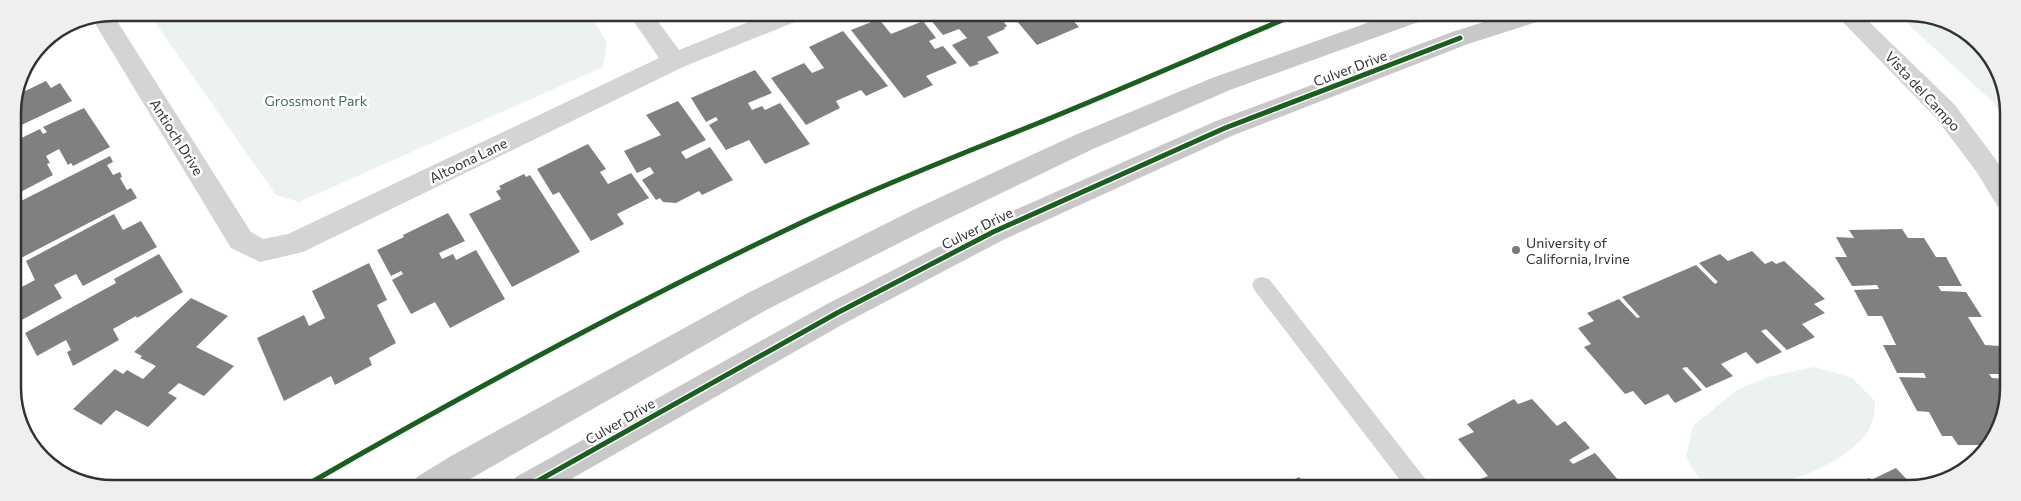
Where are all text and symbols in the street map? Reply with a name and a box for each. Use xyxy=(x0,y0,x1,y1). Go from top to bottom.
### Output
street label: Culver Drive xyxy=(1311,46,1389,90)
street label: Vista del Campo xyxy=(1882,48,1964,134)
park label: Grossmont Park xyxy=(265,92,368,109)
street label: Antioch Drive xyxy=(147,96,207,178)
street label: Altoona Lane xyxy=(426,134,510,186)
street label: Culver Drive xyxy=(938,203,1016,253)
place label: University of California, Irvine xyxy=(1526,234,1630,267)
marker: University of California, Irvine xyxy=(1510,244,1522,256)
street label: Culver Drive xyxy=(582,394,658,448)

